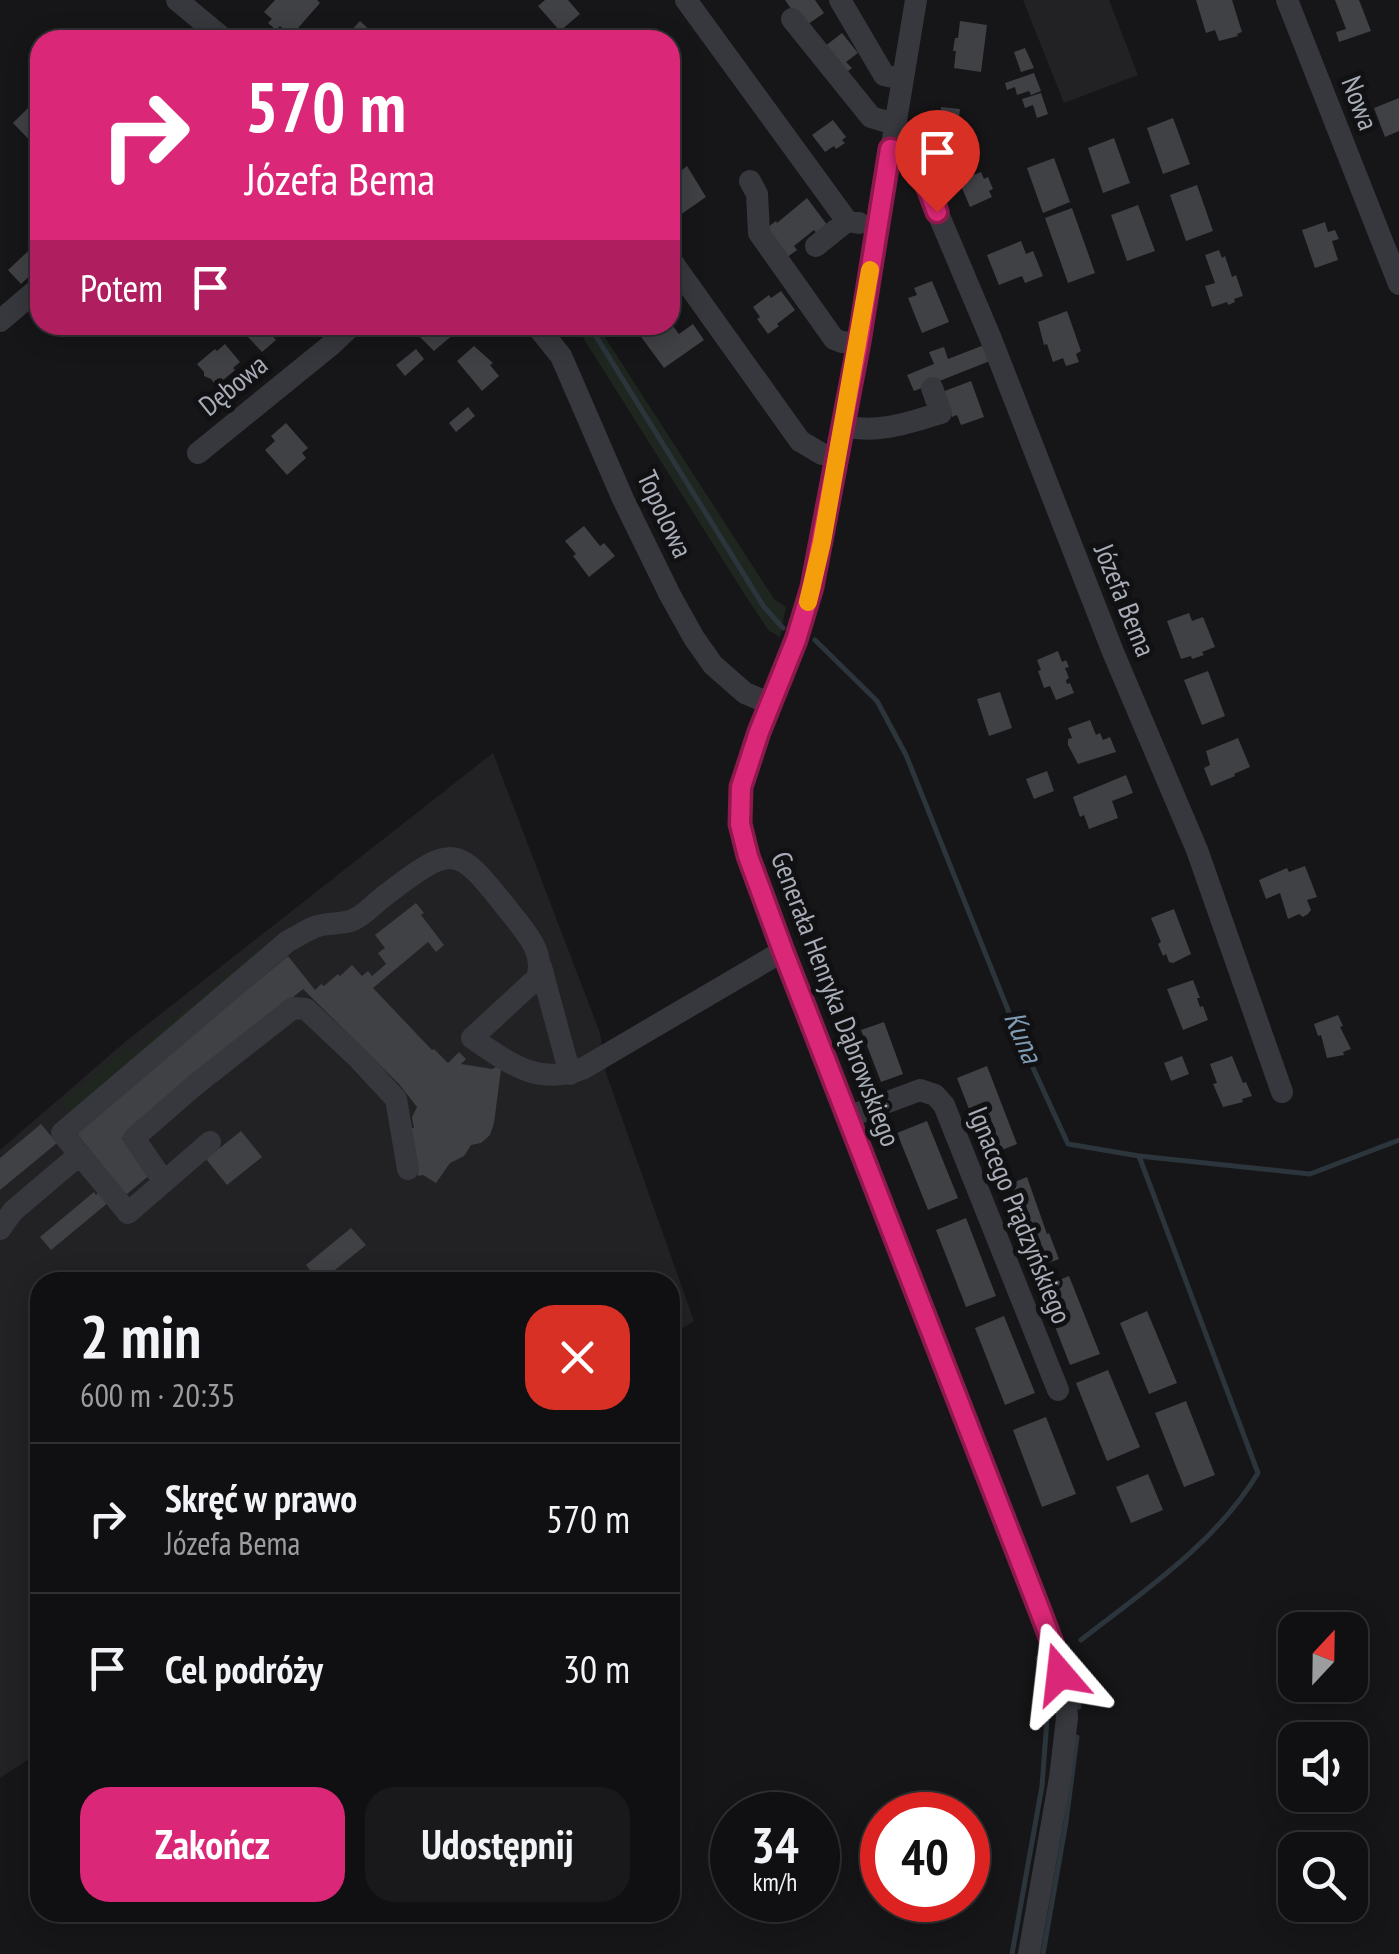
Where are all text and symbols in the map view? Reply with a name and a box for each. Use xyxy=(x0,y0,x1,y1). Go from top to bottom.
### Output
text: 570 m xyxy=(245,61,406,151)
icon: right xyxy=(80,70,210,200)
street label: Nowa xyxy=(1333,71,1388,135)
pin xyxy=(895,110,980,213)
icon: arrive xyxy=(910,125,965,180)
text: Józefa Bema xyxy=(245,149,435,207)
icon: arrive xyxy=(183,260,238,315)
text: Potem xyxy=(80,263,163,312)
street label: Dębowa xyxy=(191,346,275,423)
street label: Topolowa xyxy=(629,464,702,563)
street label: Józefa Bema xyxy=(1086,537,1165,662)
street label: Generała Henryka Dąbrowskiego xyxy=(763,846,910,1151)
water label: Kuna xyxy=(996,1005,1053,1070)
street label: Ignacego Prądzyńskiego xyxy=(960,1101,1081,1329)
text: 2 min xyxy=(80,1297,201,1375)
button: close xyxy=(525,1305,630,1410)
text: 600 m · 20:35 xyxy=(80,1374,235,1416)
text: Skręć w prawo xyxy=(165,1473,357,1522)
icon: right xyxy=(80,1491,135,1546)
text: 570 m xyxy=(546,1494,630,1543)
text: Józefa Bema xyxy=(165,1522,300,1564)
north arrow xyxy=(1278,1612,1368,1702)
map controls xyxy=(1278,1612,1368,1922)
position arrow xyxy=(1008,1622,1112,1726)
icon: arrive xyxy=(80,1641,135,1696)
text: Cel podróży xyxy=(165,1644,323,1693)
text: 30 m xyxy=(563,1644,630,1693)
button: sound xyxy=(1278,1722,1368,1812)
button: Zakończ xyxy=(80,1787,345,1902)
button: Udostępnij xyxy=(365,1787,630,1902)
speed limit sign: 40 xyxy=(860,1792,990,1922)
text: 34 xyxy=(751,1812,799,1877)
button: search xyxy=(1278,1832,1368,1922)
text: km/h xyxy=(753,1866,797,1898)

